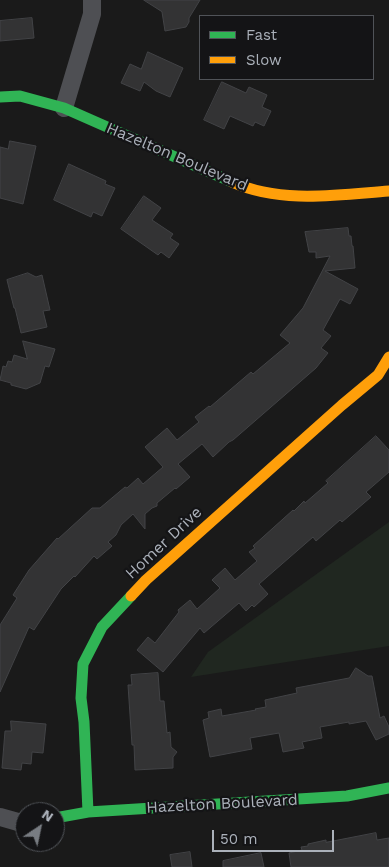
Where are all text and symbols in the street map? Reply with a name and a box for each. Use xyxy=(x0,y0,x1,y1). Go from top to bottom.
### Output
legend xyxy=(199,15,374,80)
text: Fast xyxy=(246,26,277,44)
text: Slow xyxy=(246,51,282,69)
street label: Hazelton Boulevard xyxy=(103,118,251,196)
street label: Homer Drive xyxy=(122,503,206,583)
street label: Hazelton Boulevard xyxy=(146,790,298,818)
north arrow xyxy=(15,802,65,852)
text: N xyxy=(39,806,57,825)
scale bar xyxy=(214,820,336,852)
text: 50 m xyxy=(220,830,257,848)

